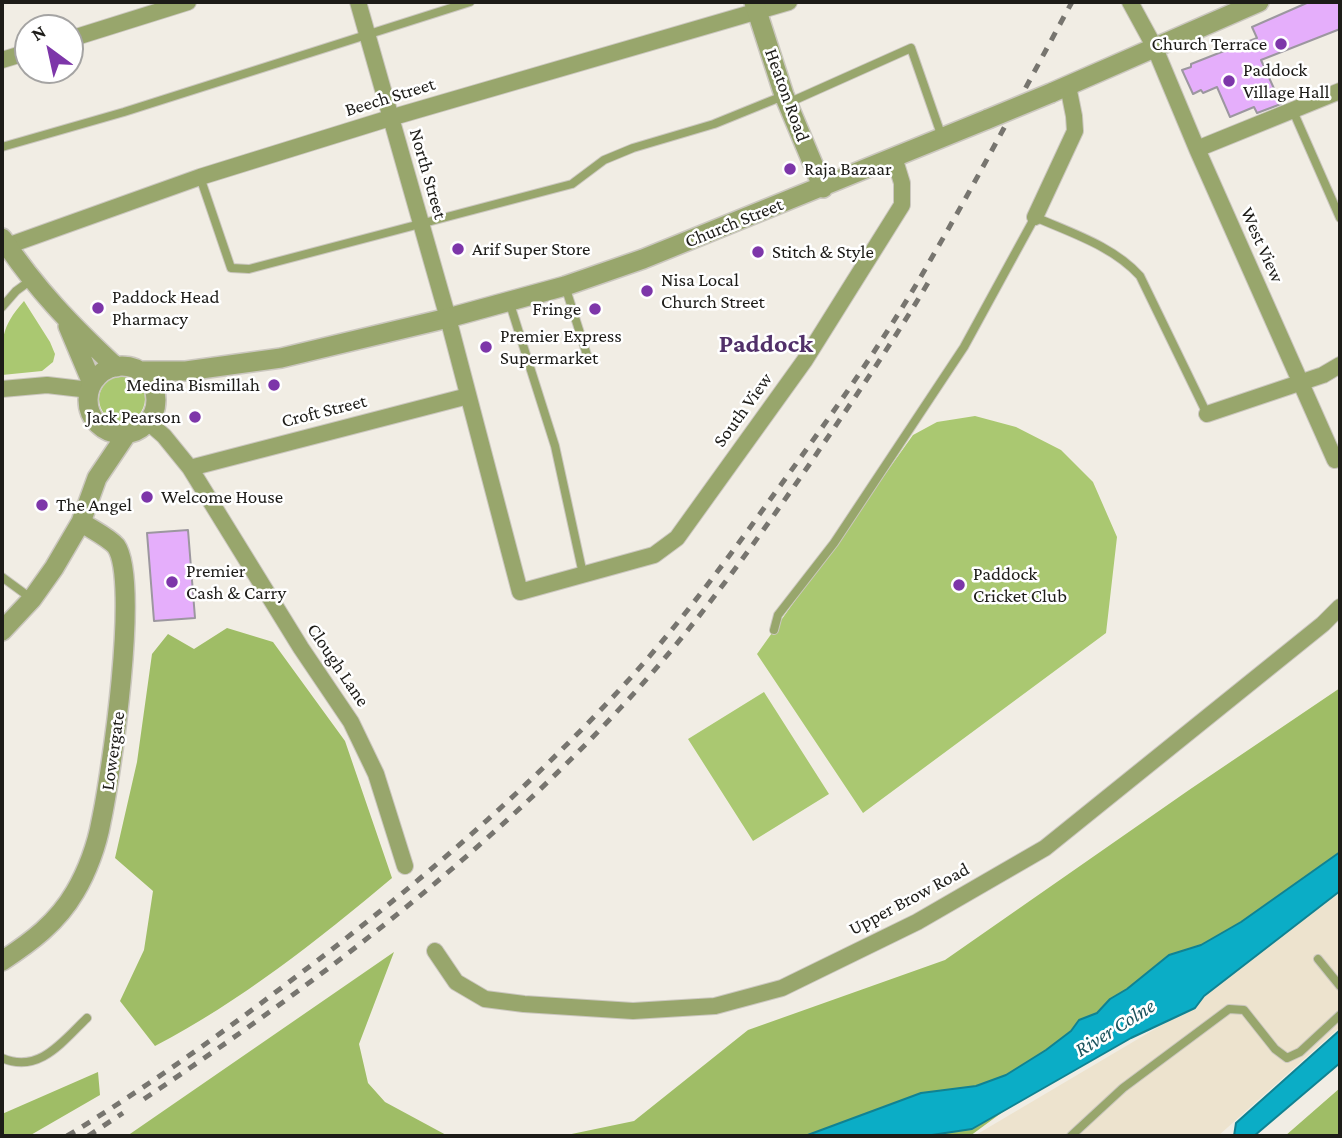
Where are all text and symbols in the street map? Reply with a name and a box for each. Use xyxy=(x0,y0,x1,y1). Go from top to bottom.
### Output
north arrow xyxy=(14,14,84,84)
text: N xyxy=(27,20,50,45)
place label: Church Terrace xyxy=(1152,33,1267,55)
marker: Church Terrace xyxy=(1273,36,1289,52)
street label: Heaton Road xyxy=(760,45,814,145)
place label: Paddock Village Hall xyxy=(1243,59,1330,103)
street label: Beech Street xyxy=(342,72,438,122)
marker: Paddock Village Hall xyxy=(1221,73,1237,89)
street label: North Street xyxy=(404,126,452,222)
place label: Raja Bazaar xyxy=(804,158,892,180)
marker: Raja Bazaar xyxy=(782,161,798,177)
street label: Church Street xyxy=(682,193,786,253)
street label: West View xyxy=(1235,204,1289,286)
place label: Arif Super Store xyxy=(472,238,590,260)
marker: Arif Super Store xyxy=(450,241,466,257)
place label: Stitch & Style xyxy=(772,241,874,263)
marker: Stitch & Style xyxy=(750,244,766,260)
place label: Nisa Local Church Street xyxy=(661,269,765,313)
marker: Nisa Local Church Street xyxy=(639,283,655,299)
place label: Paddock Head Pharmacy xyxy=(112,286,220,330)
place label: Fringe xyxy=(532,298,581,320)
marker: Paddock Head Pharmacy xyxy=(90,300,106,316)
marker: Fringe xyxy=(587,301,603,317)
place label: Premier Express Supermarket xyxy=(500,325,622,369)
district label: Paddock xyxy=(719,328,813,360)
marker: Premier Express Supermarket xyxy=(478,339,494,355)
street label: South View xyxy=(708,368,778,452)
place label: Medina Bismillah xyxy=(126,374,260,396)
marker: Medina Bismillah xyxy=(266,377,282,393)
street label: Croft Street xyxy=(279,389,369,433)
place label: Jack Pearson xyxy=(86,406,181,428)
marker: Jack Pearson xyxy=(187,409,203,425)
place label: Welcome House xyxy=(161,486,283,508)
marker: Welcome House xyxy=(139,489,155,505)
place label: The Angel xyxy=(56,494,132,516)
marker: The Angel xyxy=(34,497,50,513)
place label: Premier Cash & Carry xyxy=(186,560,286,604)
place label: Paddock Cricket Club xyxy=(973,563,1067,607)
marker: Premier Cash & Carry xyxy=(164,574,180,590)
marker: Paddock Cricket Club xyxy=(951,577,967,593)
street label: Clough Lane xyxy=(302,619,374,711)
street label: Lowergate xyxy=(96,710,130,792)
street label: Upper Brow Road xyxy=(845,858,973,940)
water label: River Colne xyxy=(1070,993,1160,1063)

